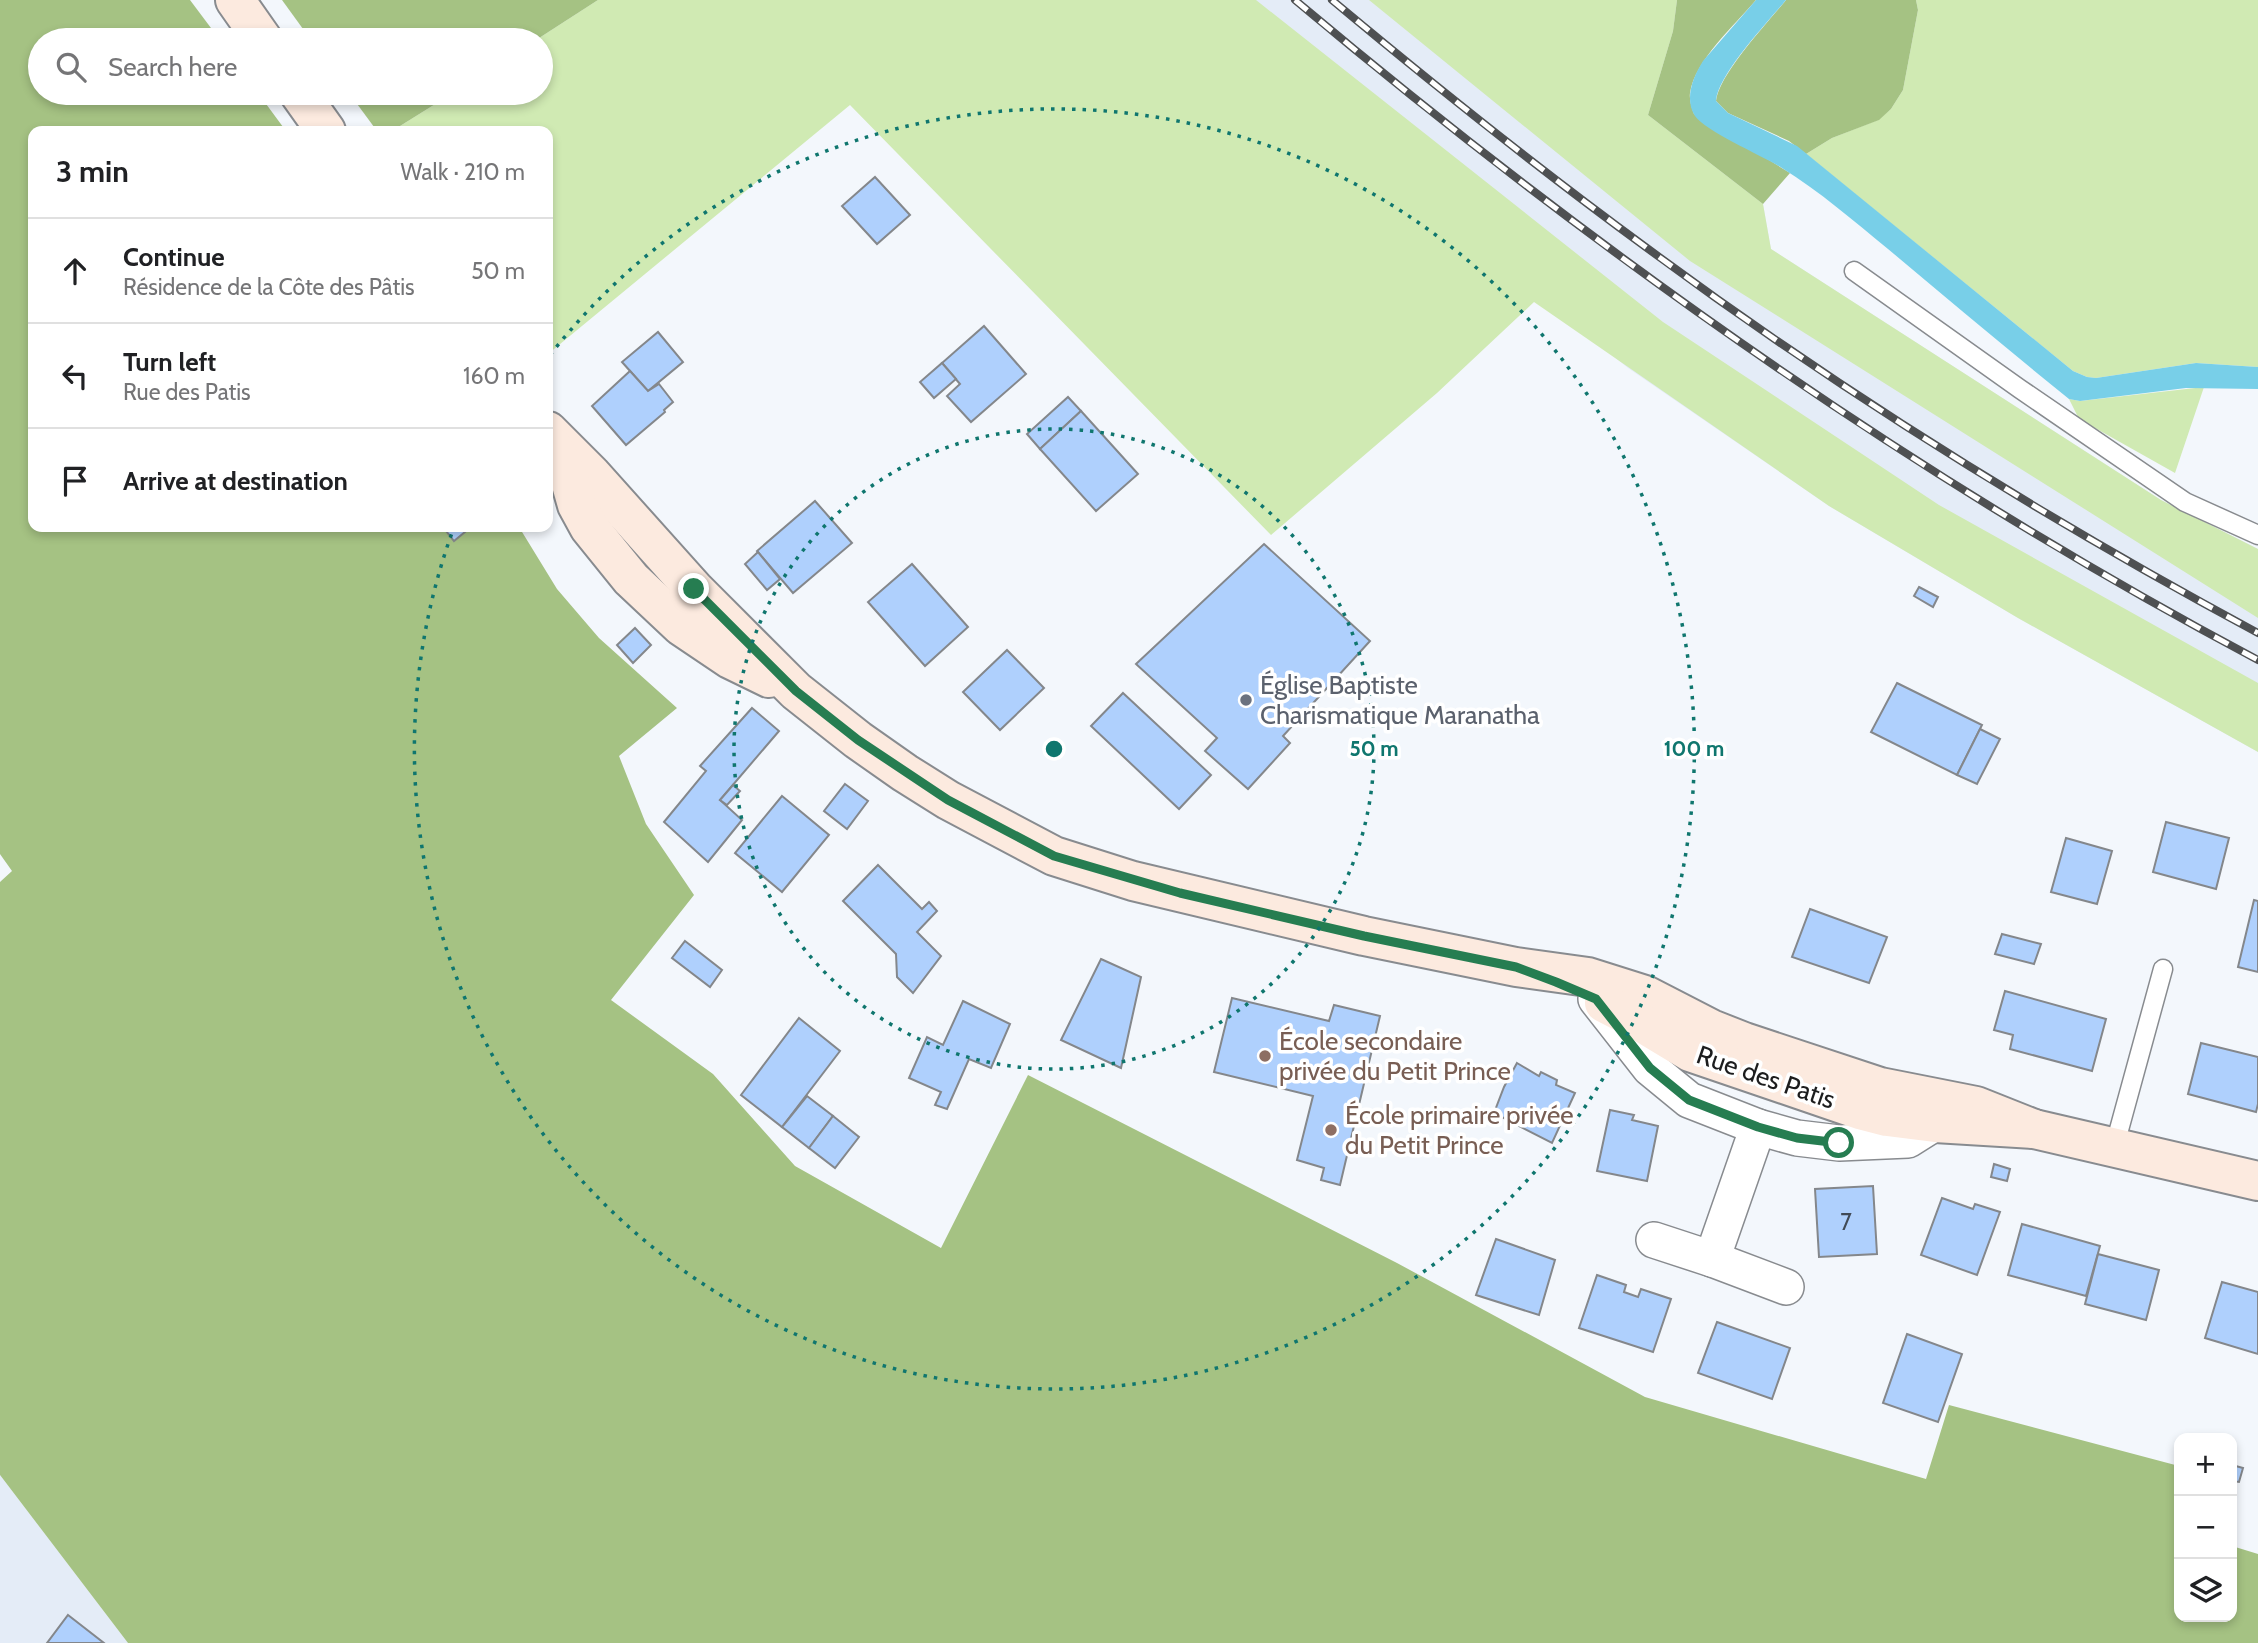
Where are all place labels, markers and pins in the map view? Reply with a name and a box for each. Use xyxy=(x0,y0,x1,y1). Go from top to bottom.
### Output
place label: Église Baptiste Charismatique Maranatha xyxy=(1260,669,1540,731)
marker: Église Baptiste Charismatique Maranatha xyxy=(1238,692,1254,708)
centre of rings xyxy=(1042,737,1066,761)
place label: École secondaire privée du Petit Prince xyxy=(1279,1025,1511,1087)
marker: École secondaire privée du Petit Prince xyxy=(1257,1048,1273,1064)
place label: École primaire privée du Petit Prince xyxy=(1345,1099,1574,1161)
marker: École primaire privée du Petit Prince xyxy=(1323,1122,1339,1138)

